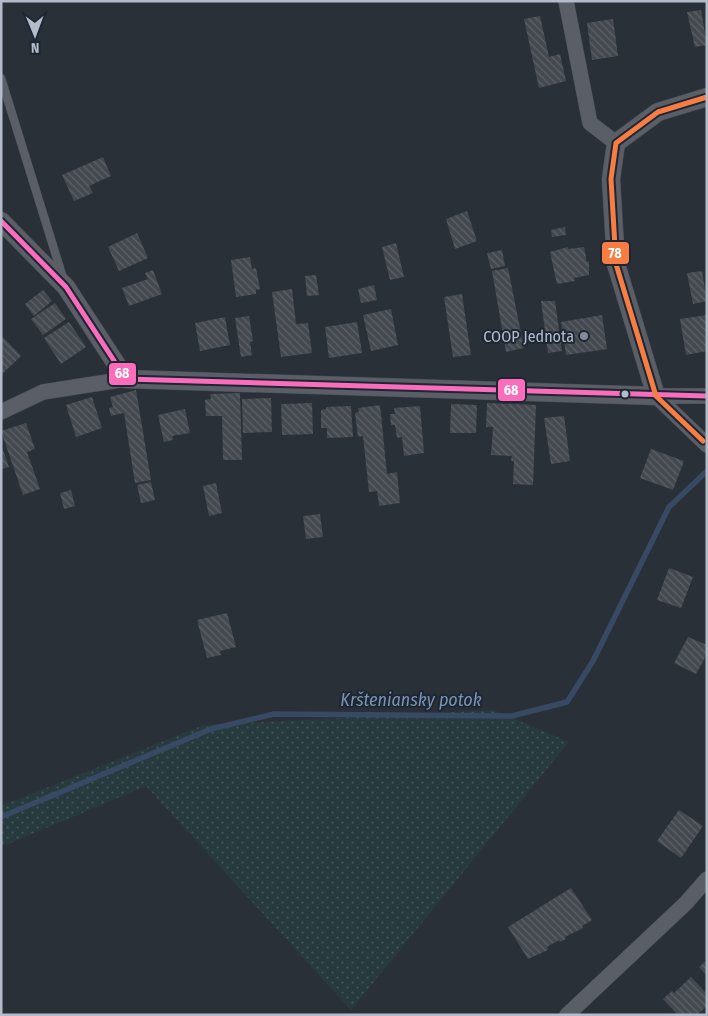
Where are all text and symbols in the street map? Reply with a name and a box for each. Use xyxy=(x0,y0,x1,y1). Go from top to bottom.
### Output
north arrow xyxy=(10,10,60,60)
text: N xyxy=(31,39,40,56)
line badge: 78 xyxy=(601,241,630,265)
text: 78 xyxy=(608,245,622,262)
place label: COOP Jednota xyxy=(483,327,574,346)
marker: COOP Jednota xyxy=(578,330,590,342)
line badge: 68 xyxy=(108,362,137,386)
text: 68 xyxy=(115,365,130,382)
line badge: 68 xyxy=(497,378,526,402)
text: 68 xyxy=(504,382,519,399)
unlabelled marker xyxy=(620,389,630,399)
water label: Kršteniansky potok xyxy=(340,689,482,711)

